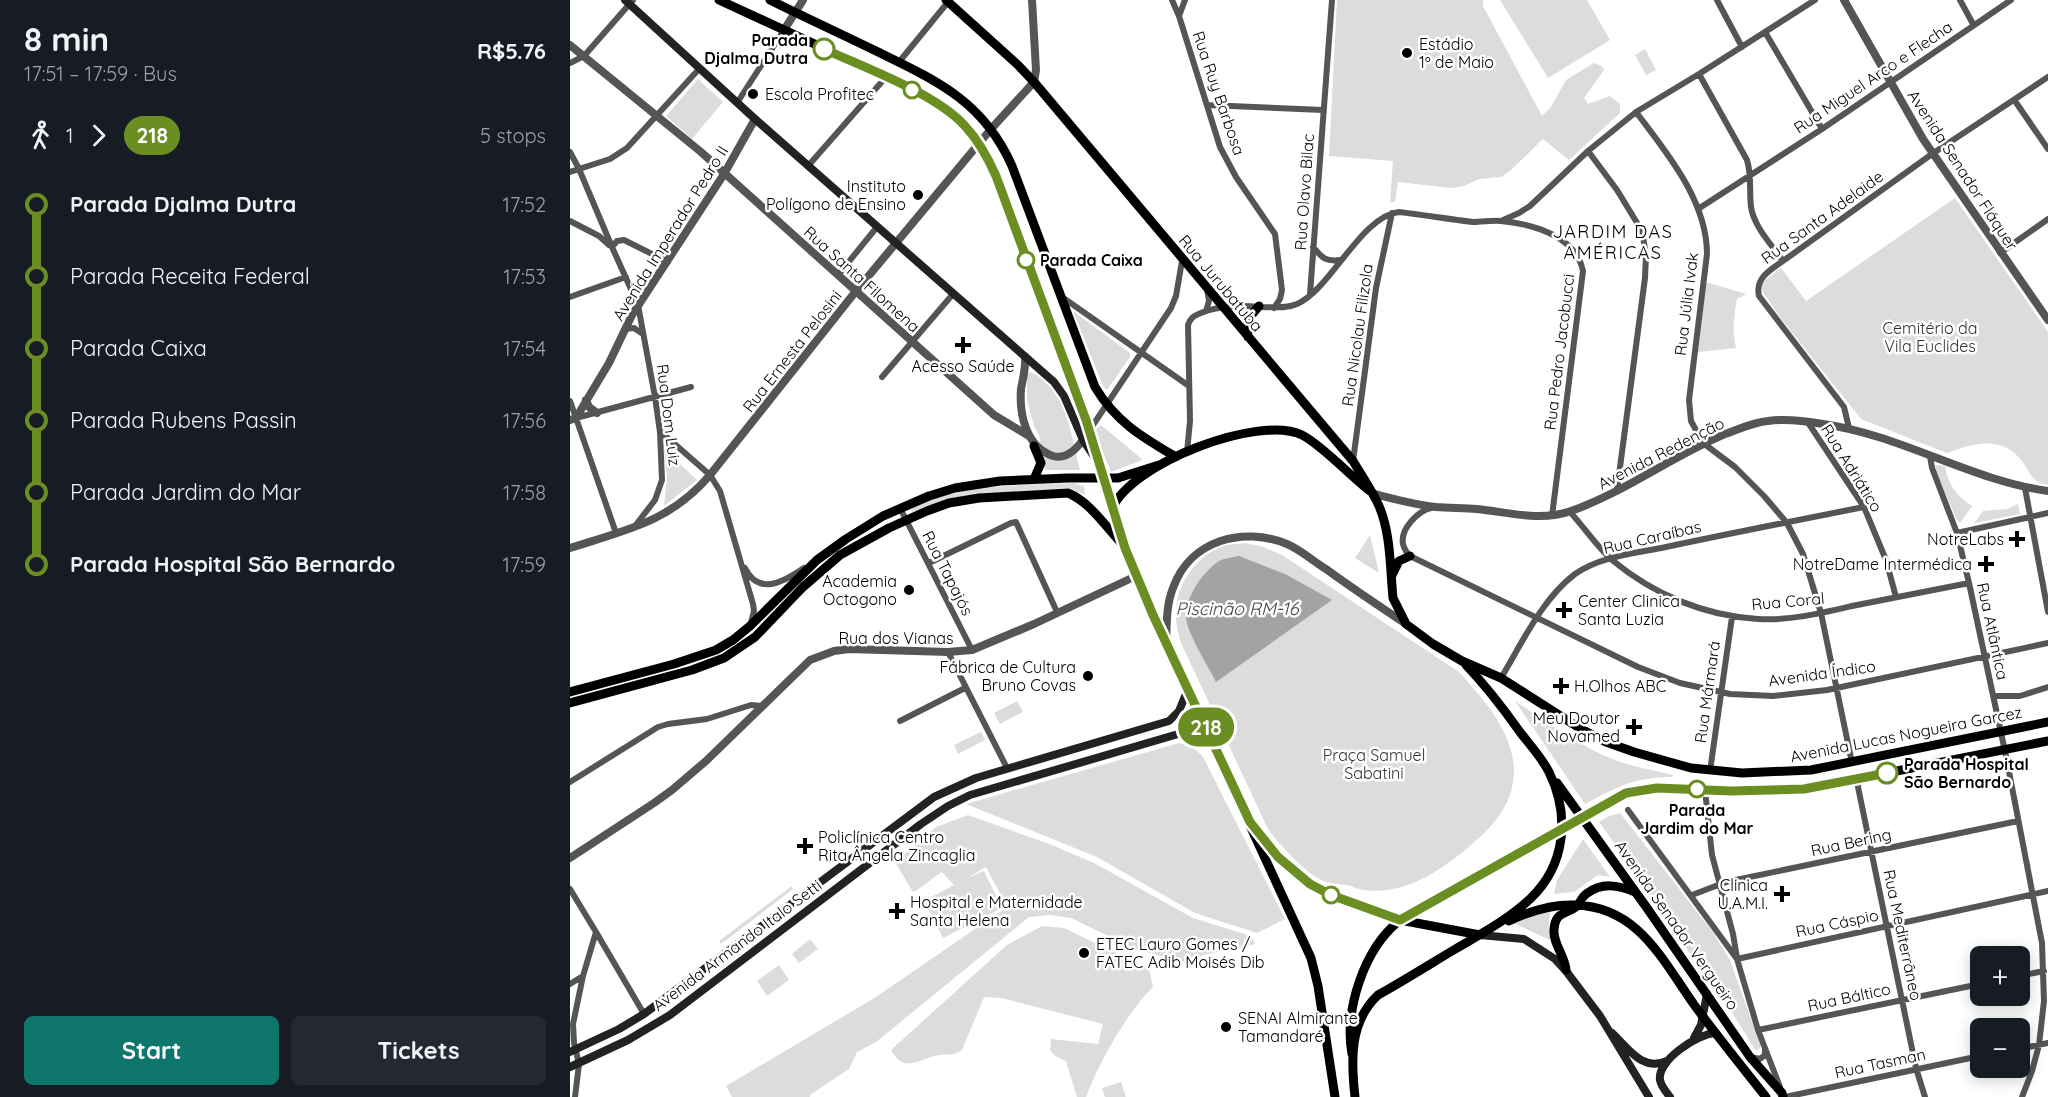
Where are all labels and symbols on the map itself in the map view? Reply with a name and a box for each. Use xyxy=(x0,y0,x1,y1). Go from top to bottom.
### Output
street label: Rua Miguel Arco e Flecha xyxy=(1790,16,1956,138)
street label: Rua Ruy Barbosa xyxy=(1188,28,1250,158)
place label: Parada Djalma Dutra xyxy=(704,30,808,68)
place label: Estádio 1º de Maio xyxy=(1419,34,1494,72)
marker: Parada Djalma Dutra xyxy=(813,38,835,60)
marker: Estádio 1º de Maio xyxy=(1400,46,1414,60)
unlabelled marker xyxy=(903,81,921,99)
place label: Escola Profitec xyxy=(765,84,874,104)
street label: Avenida Senador Fláquer xyxy=(1904,86,2022,254)
marker: Escola Profitec xyxy=(746,87,760,101)
street label: Rua Olavo Bilac xyxy=(1290,133,1318,251)
street label: Avenida Imperador Pedro II xyxy=(608,142,732,324)
street label: Rua Santa Adelaide xyxy=(1757,166,1887,268)
place label: Instituto Polígono de Ensino xyxy=(766,176,906,214)
marker: Instituto Polígono de Ensino xyxy=(911,188,925,202)
district label: JARDIM DAS AMÉRICAS xyxy=(1553,220,1673,264)
street label: Rua Santa Filomena xyxy=(800,222,924,336)
street label: Rua Jurubatuba xyxy=(1175,230,1267,336)
place label: Parada Caixa xyxy=(1040,250,1143,270)
marker: Parada Caixa xyxy=(1017,251,1035,269)
street label: Rua Júlia Ivak xyxy=(1670,251,1702,357)
street label: Rua Nicolau Filizola xyxy=(1337,263,1377,407)
street label: Rua Pedro Jacobucci xyxy=(1539,273,1579,431)
street label: Rua Ernesta Pelosini xyxy=(738,286,846,416)
park label: Cemitério da Vila Euclides xyxy=(1883,318,1977,356)
marker: Acesso Saúde xyxy=(954,336,972,354)
place label: Acesso Saúde xyxy=(911,356,1015,376)
street label: Rua Dom Luiz xyxy=(653,363,685,467)
street label: Avenida Redenção xyxy=(1595,413,1727,493)
street label: Rua Adriático xyxy=(1817,420,1887,516)
street label: Rua Caraíbas xyxy=(1601,516,1703,558)
street label: Rua Tapajós xyxy=(918,527,978,619)
place label: NotreLabs xyxy=(1927,529,2004,549)
marker: NotreLabs xyxy=(2008,530,2026,548)
place label: NotreDame Intermédica xyxy=(1793,554,1972,574)
marker: NotreDame Intermédica xyxy=(1977,555,1995,573)
place label: Academia Octogono xyxy=(822,571,897,609)
street label: Rua Atlântica xyxy=(1973,581,2013,681)
marker: Academia Octogono xyxy=(902,583,916,597)
street label: Rua Coral xyxy=(1751,588,1825,614)
place label: Center Clinica Santa Luzia xyxy=(1578,591,1680,629)
water label: Piscinão RM-16 xyxy=(1176,597,1300,620)
marker: Center Clinica Santa Luzia xyxy=(1555,601,1573,619)
street label: Rua dos Vianas xyxy=(838,628,954,648)
street label: Rua Mármará xyxy=(1690,640,1724,744)
street label: Avenida Índico xyxy=(1767,656,1877,690)
place label: Fábrica de Cultura Bruno Covas xyxy=(939,657,1076,695)
marker: Fábrica de Cultura Bruno Covas xyxy=(1081,669,1095,683)
place label: H.Olhos ABC xyxy=(1574,676,1666,696)
marker: H.Olhos ABC xyxy=(1552,677,1570,695)
street label: Avenida Lucas Nogueira Garcez xyxy=(1788,702,2024,766)
line badge: 218 xyxy=(1172,708,1240,746)
place label: Meu Doutor Novamed xyxy=(1533,708,1620,746)
marker: Meu Doutor Novamed xyxy=(1625,718,1643,736)
park label: Praça Samuel Sabatini xyxy=(1323,745,1425,783)
place label: Parada Hospital São Bernardo xyxy=(1904,754,2029,792)
marker: Parada Hospital São Bernardo xyxy=(1876,762,1898,784)
marker: Parada Jardim do Mar xyxy=(1688,780,1706,798)
place label: Parada Jardim do Mar xyxy=(1640,800,1754,838)
street label: Rua Bering xyxy=(1809,824,1893,860)
place label: Policlínica Centro Rita Ângela Zincaglia xyxy=(818,827,975,865)
street label: Avenida Senador Vergueiro xyxy=(1611,836,1743,1014)
marker: Policlínica Centro Rita Ângela Zincaglia xyxy=(796,837,814,855)
street label: Rua Mediterrâneo xyxy=(1879,868,1927,1002)
street label: Avenida Armando Italo Setti xyxy=(649,875,825,1015)
place label: Clinica U.A.M.I. xyxy=(1717,875,1768,913)
marker: Clinica U.A.M.I. xyxy=(1773,885,1791,903)
unlabelled marker xyxy=(1322,886,1340,904)
place label: Hospital e Maternidade Santa Helena xyxy=(910,892,1083,930)
marker: Hospital e Maternidade Santa Helena xyxy=(888,902,906,920)
street label: Rua Cáspio xyxy=(1794,904,1880,942)
place label: ETEC Lauro Gomes / FATEC Adib Moisés Dib xyxy=(1096,934,1265,972)
marker: ETEC Lauro Gomes / FATEC Adib Moisés Dib xyxy=(1077,946,1091,960)
street label: Rua Báltico xyxy=(1806,978,1892,1016)
place label: SENAI Almirante Tamandaré xyxy=(1238,1008,1358,1046)
marker: SENAI Almirante Tamandaré xyxy=(1219,1020,1233,1034)
street label: Rua Tasman xyxy=(1833,1044,1927,1082)

